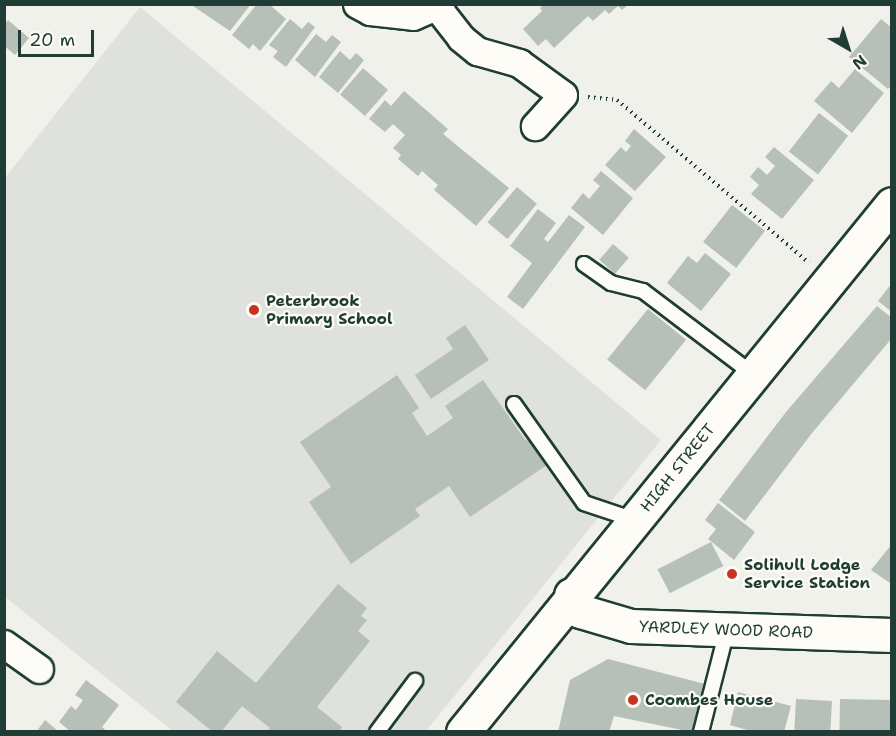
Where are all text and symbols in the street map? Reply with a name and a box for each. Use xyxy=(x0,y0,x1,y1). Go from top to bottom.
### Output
scale bar xyxy=(21,18,98,56)
north arrow xyxy=(818,18,878,78)
text: 20 m xyxy=(29,28,75,52)
text: N xyxy=(848,50,871,75)
place label: Peterbrook Primary School xyxy=(266,291,393,329)
marker: Peterbrook Primary School xyxy=(247,303,261,317)
street label: HIGH STREET xyxy=(637,420,719,516)
place label: Solihull Lodge Service Station xyxy=(744,555,870,593)
marker: Solihull Lodge Service Station xyxy=(725,567,739,581)
street label: YARDLEY WOOD ROAD xyxy=(639,617,813,643)
place label: Coombes House xyxy=(645,690,773,710)
marker: Coombes House xyxy=(626,693,640,707)

